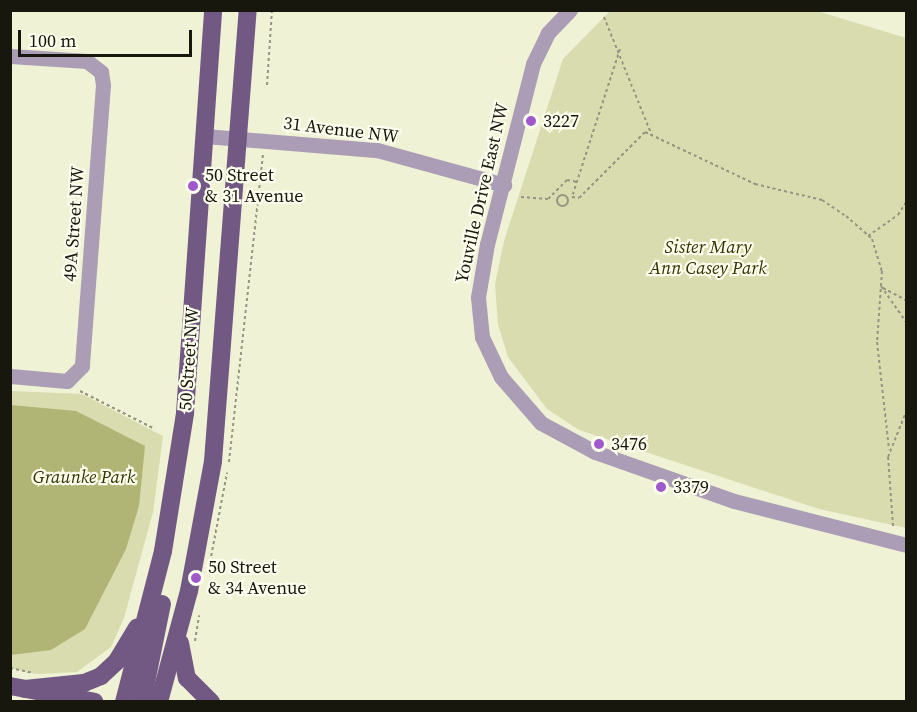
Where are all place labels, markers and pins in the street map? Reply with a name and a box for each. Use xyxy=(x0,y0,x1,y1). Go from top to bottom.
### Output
place label: 3227 xyxy=(543,110,579,132)
marker: 3227 xyxy=(524,114,538,128)
place label: 50 Street & 31 Avenue xyxy=(205,165,303,207)
marker: 50 Street & 31 Avenue xyxy=(186,179,200,193)
place label: 3476 xyxy=(611,433,647,455)
marker: 3476 xyxy=(592,437,606,451)
place label: 3379 xyxy=(673,476,709,498)
marker: 3379 xyxy=(654,480,668,494)
place label: 50 Street & 34 Avenue xyxy=(208,557,306,600)
marker: 50 Street & 34 Avenue xyxy=(189,571,203,585)

